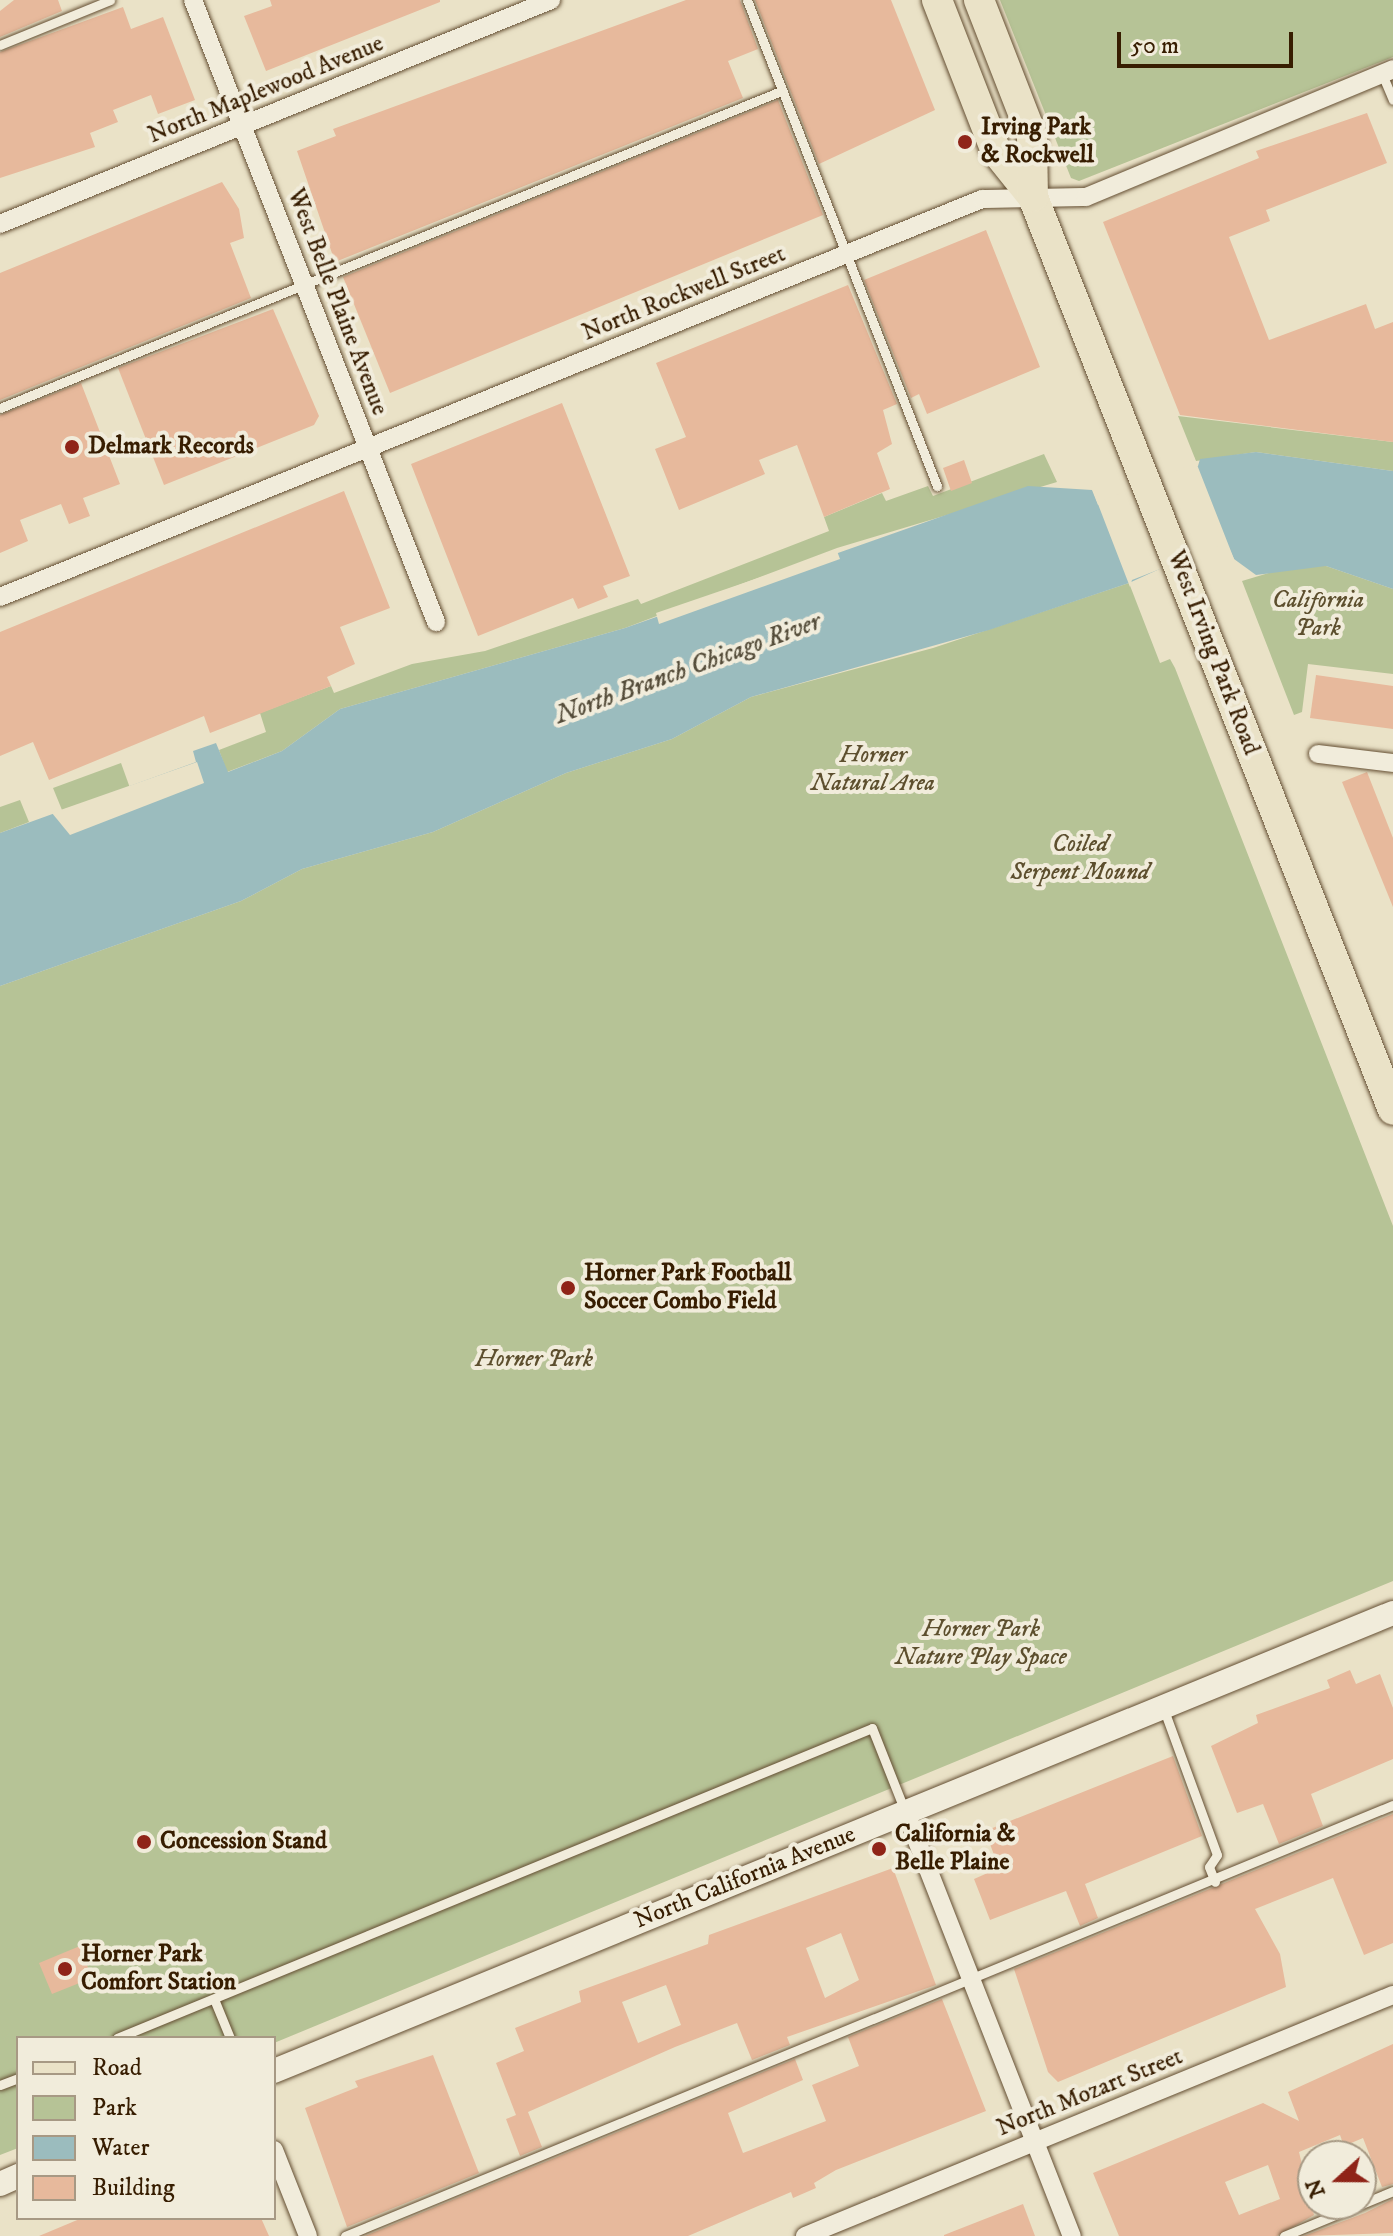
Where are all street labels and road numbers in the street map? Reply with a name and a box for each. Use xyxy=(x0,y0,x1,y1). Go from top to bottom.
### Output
street label: North Maplewood Avenue xyxy=(144,30,388,150)
street label: West Belle Plaine Avenue xyxy=(280,185,394,419)
street label: North Rockwell Street xyxy=(578,240,790,348)
street label: West Irving Park Road xyxy=(1161,547,1265,759)
street label: North California Avenue xyxy=(630,1820,860,1936)
street label: North Mozart Street xyxy=(993,2043,1187,2143)

